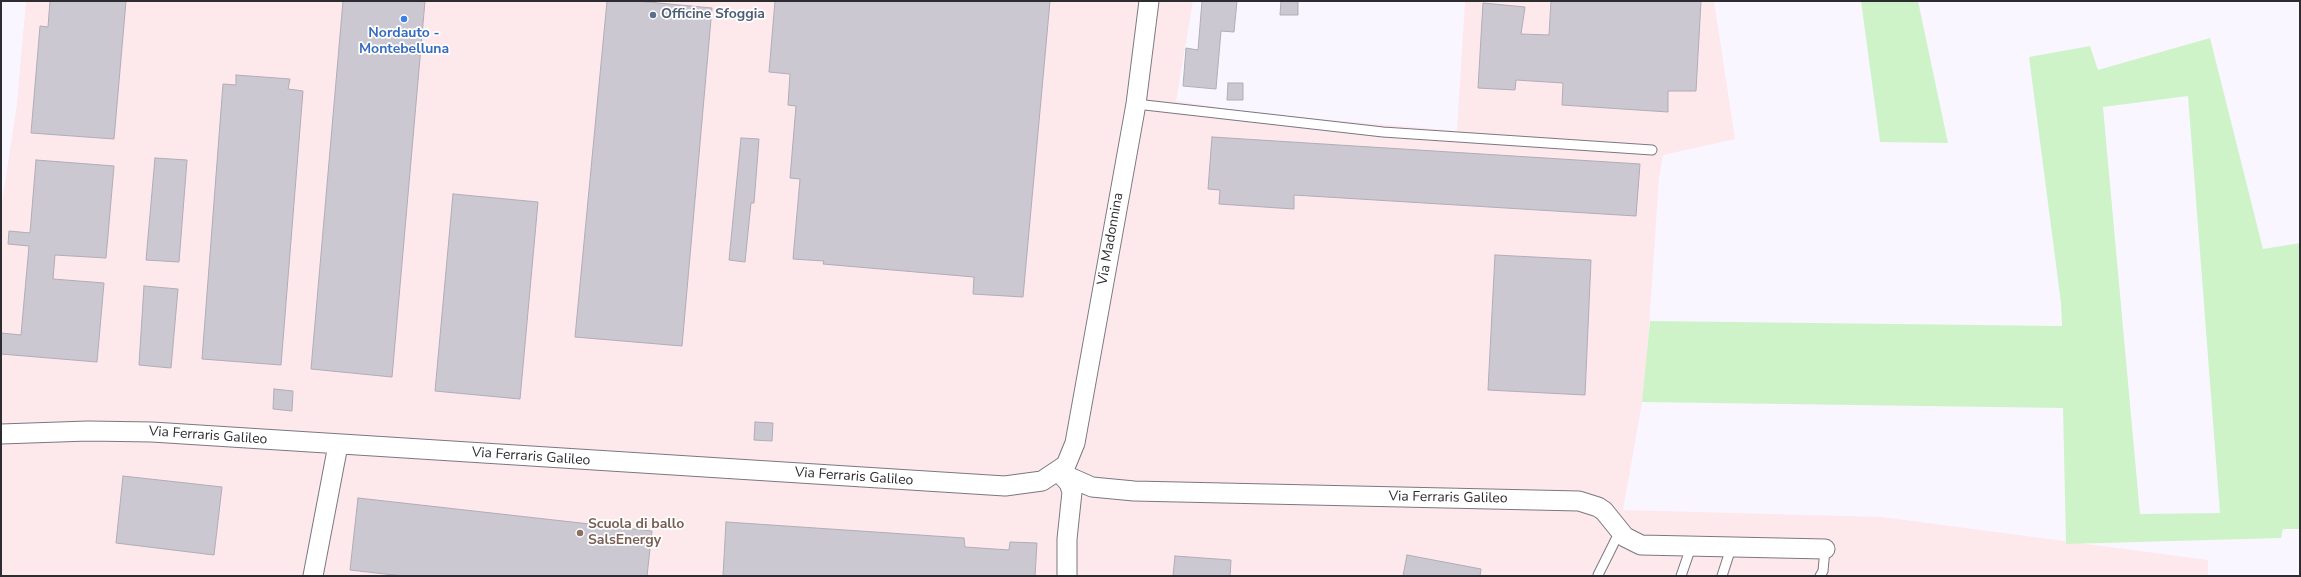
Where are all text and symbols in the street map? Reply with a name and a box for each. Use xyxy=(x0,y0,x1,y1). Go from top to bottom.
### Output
place label: Officine Sfoggia xyxy=(661,7,765,23)
marker: Officine Sfoggia xyxy=(648,10,658,20)
marker: Nordauto - Montebelluna xyxy=(399,14,409,24)
place label: Nordauto - Montebelluna xyxy=(359,26,449,58)
street label: Via Madonnina xyxy=(1095,191,1127,287)
street label: Via Ferraris Galileo xyxy=(148,423,268,449)
street label: Via Ferraris Galileo xyxy=(471,444,591,470)
street label: Via Ferraris Galileo xyxy=(794,464,914,490)
street label: Via Ferraris Galileo xyxy=(1388,489,1508,507)
place label: Scuola di ballo SalsEnergy xyxy=(588,517,684,550)
marker: Scuola di ballo SalsEnergy xyxy=(575,528,585,538)

